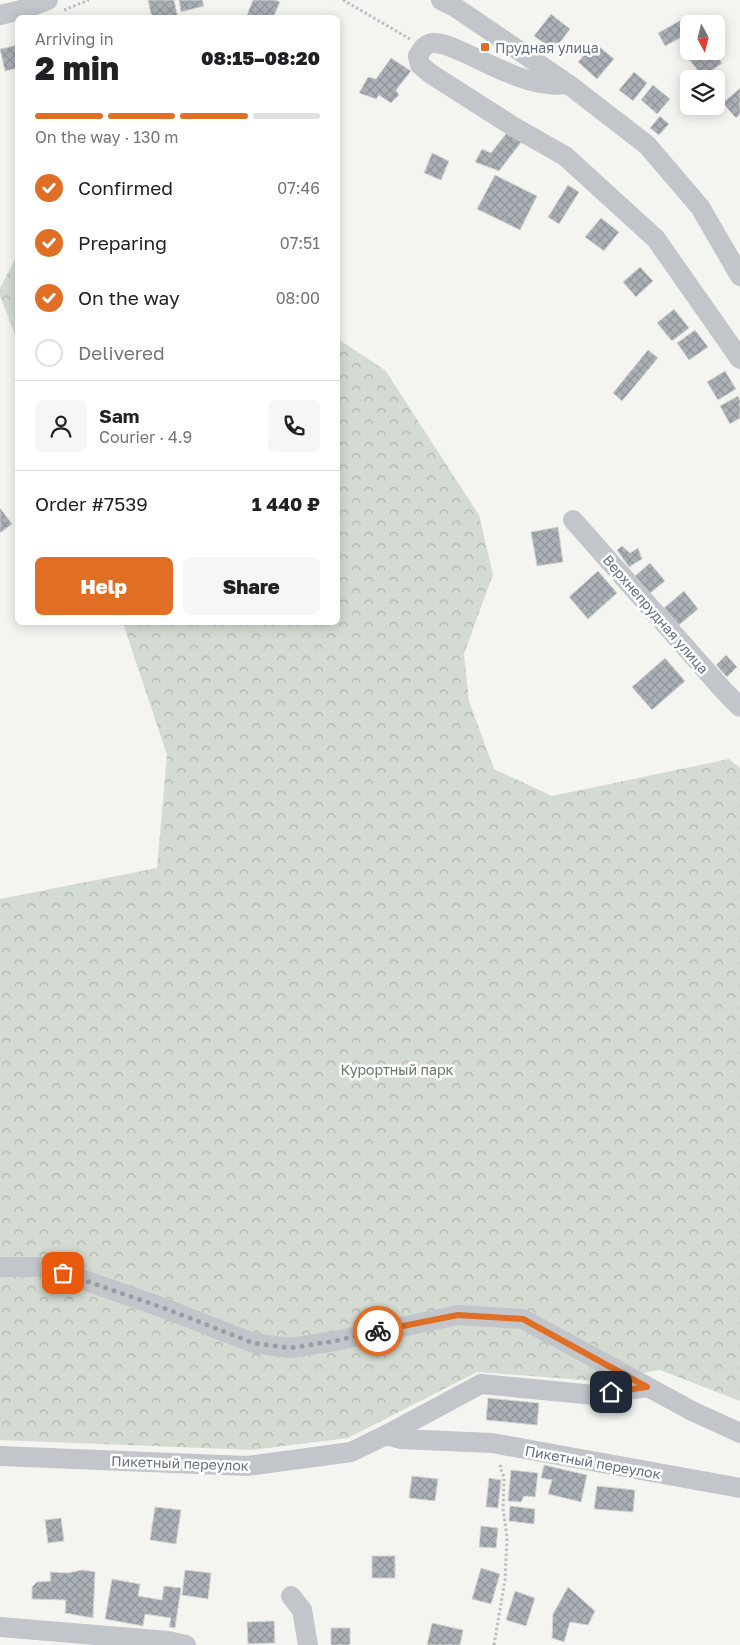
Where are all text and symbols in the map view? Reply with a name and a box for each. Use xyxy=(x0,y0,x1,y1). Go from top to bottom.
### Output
north arrow xyxy=(680,15,725,60)
map controls xyxy=(680,15,725,115)
text: Arriving in xyxy=(35,29,114,49)
place label: Прудная улица xyxy=(495,39,599,56)
marker: Прудная улица xyxy=(479,41,491,53)
text: 08:15–08:20 xyxy=(201,46,320,69)
text: 2 min xyxy=(35,49,119,87)
button: layers xyxy=(680,70,725,115)
text: On the way · 130 m xyxy=(35,127,179,147)
icon: check xyxy=(35,174,63,202)
text: Confirmed xyxy=(78,176,173,199)
text: 07:46 xyxy=(277,178,320,198)
icon: check xyxy=(35,229,63,257)
text: Preparing xyxy=(78,231,167,254)
text: 07:51 xyxy=(280,233,320,253)
icon: check xyxy=(35,284,63,312)
text: On the way xyxy=(78,286,180,309)
text: 08:00 xyxy=(276,288,320,308)
text: Delivered xyxy=(78,341,165,364)
button: person xyxy=(35,400,87,452)
button: phone xyxy=(268,400,320,452)
text: Sam xyxy=(99,404,139,427)
text: Courier · 4.9 xyxy=(99,427,192,447)
text: Order #7539 xyxy=(35,492,148,515)
text: 1 440 ₽ xyxy=(252,492,320,515)
street label: Верхнепрудная улица xyxy=(600,551,712,677)
button: Help xyxy=(35,557,173,615)
button: Share xyxy=(183,557,320,615)
park label: Курортный парк xyxy=(340,1061,454,1078)
pin xyxy=(42,1252,84,1294)
icon: bag xyxy=(49,1259,77,1287)
courier xyxy=(353,1306,403,1356)
icon: bike xyxy=(364,1317,392,1345)
pin xyxy=(590,1371,632,1413)
icon: home xyxy=(597,1378,625,1406)
street label: Пикетный переулок xyxy=(524,1442,662,1482)
street label: Пикетный переулок xyxy=(111,1452,249,1474)

